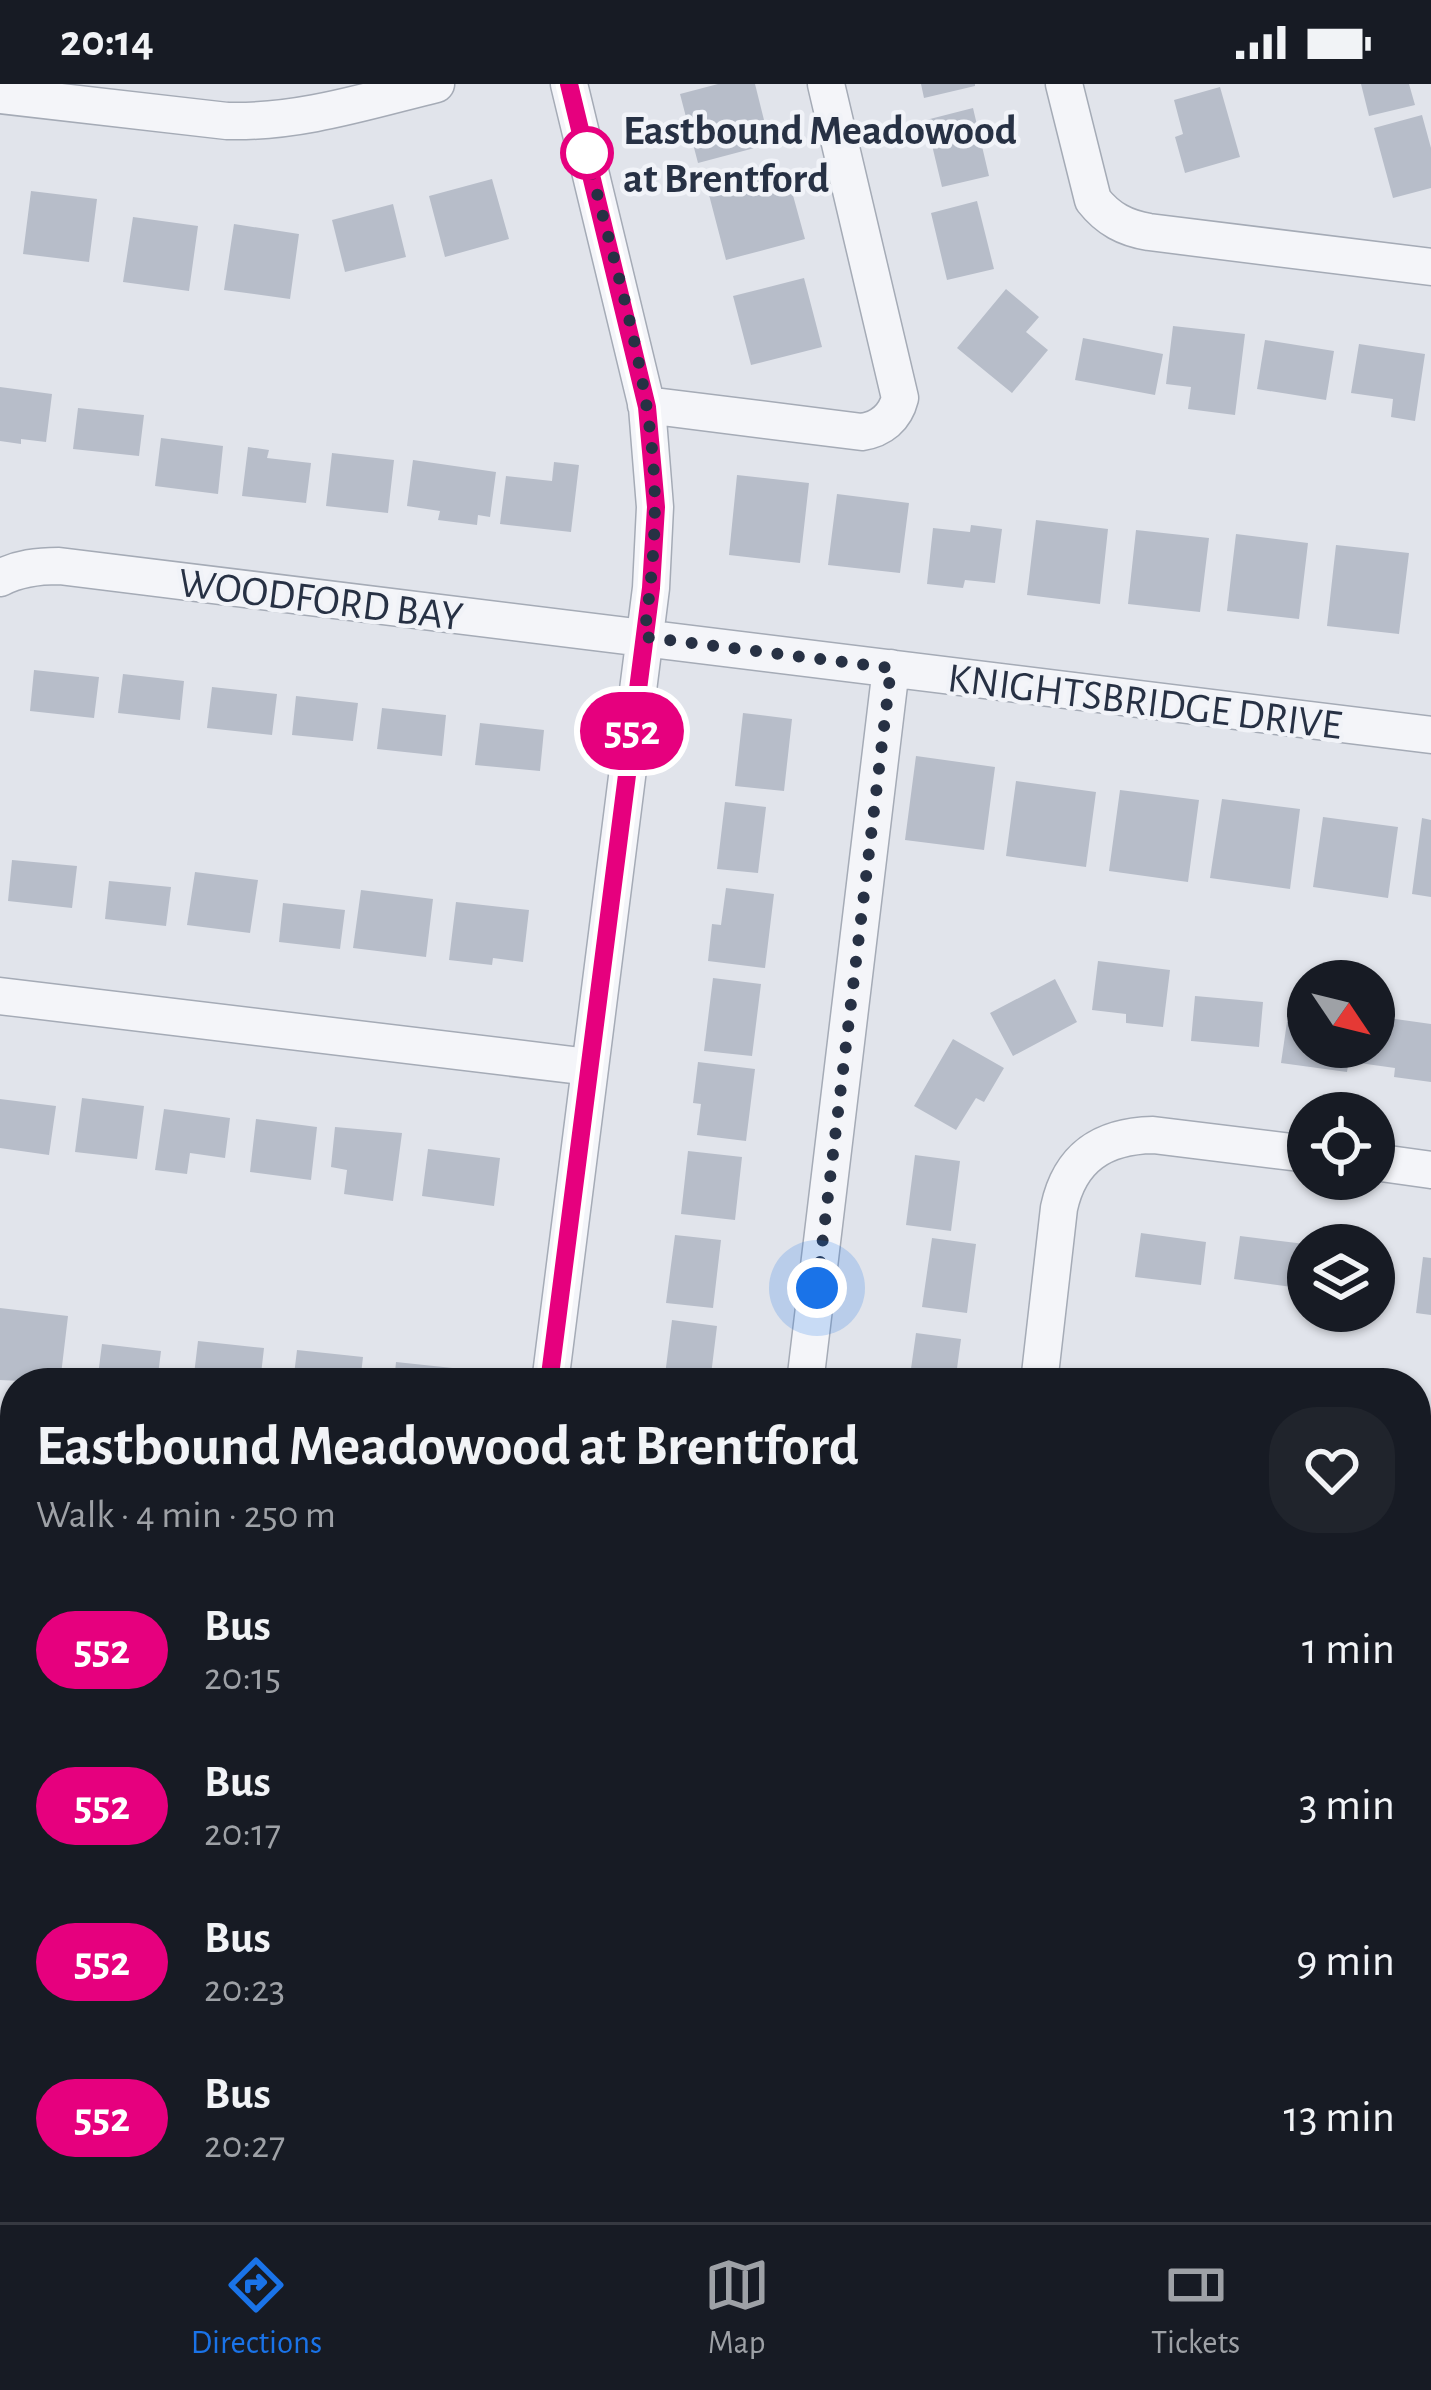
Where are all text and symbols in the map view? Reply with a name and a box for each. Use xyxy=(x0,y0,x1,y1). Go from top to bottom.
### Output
text: 20:14 xyxy=(60,19,154,64)
place label: Eastbound Meadowood at Brentford xyxy=(623,110,1017,200)
marker: Eastbound Meadowood at Brentford xyxy=(562,128,612,178)
street label: WOODFORD BAY xyxy=(176,562,466,638)
street label: KNIGHTSBRIDGE DRIVE xyxy=(945,657,1344,747)
line badge: 552 xyxy=(563,692,701,770)
text: 552 xyxy=(604,710,660,752)
north arrow xyxy=(1287,960,1395,1068)
map controls xyxy=(1287,960,1395,1332)
button: locate xyxy=(1287,1092,1395,1200)
button: layers xyxy=(1287,1224,1395,1332)
your location xyxy=(787,1258,847,1318)
button: heart xyxy=(1269,1407,1395,1533)
text: Eastbound Meadowood at Brentford xyxy=(36,1418,859,1475)
text: Walk · 4 min · 250 m xyxy=(36,1496,336,1535)
text: Bus xyxy=(204,1604,271,1649)
text: 1 min xyxy=(1302,1627,1395,1672)
text: 552 xyxy=(74,1629,130,1671)
text: 20:15 xyxy=(204,1658,281,1697)
text: Bus xyxy=(204,1760,271,1805)
text: 3 min xyxy=(1299,1783,1395,1828)
text: 552 xyxy=(74,1785,130,1827)
text: 20:17 xyxy=(204,1814,281,1853)
text: Bus xyxy=(204,1916,271,1961)
text: 9 min xyxy=(1296,1939,1395,1984)
text: 552 xyxy=(74,1941,130,1983)
text: 20:23 xyxy=(204,1970,285,2009)
text: Bus xyxy=(204,2072,271,2117)
text: 13 min xyxy=(1283,2095,1395,2140)
text: 552 xyxy=(74,2097,130,2139)
text: 20:27 xyxy=(204,2126,285,2165)
tab: Directions xyxy=(191,2252,322,2364)
tab: Map xyxy=(704,2252,770,2364)
tab: Tickets xyxy=(1151,2252,1240,2364)

